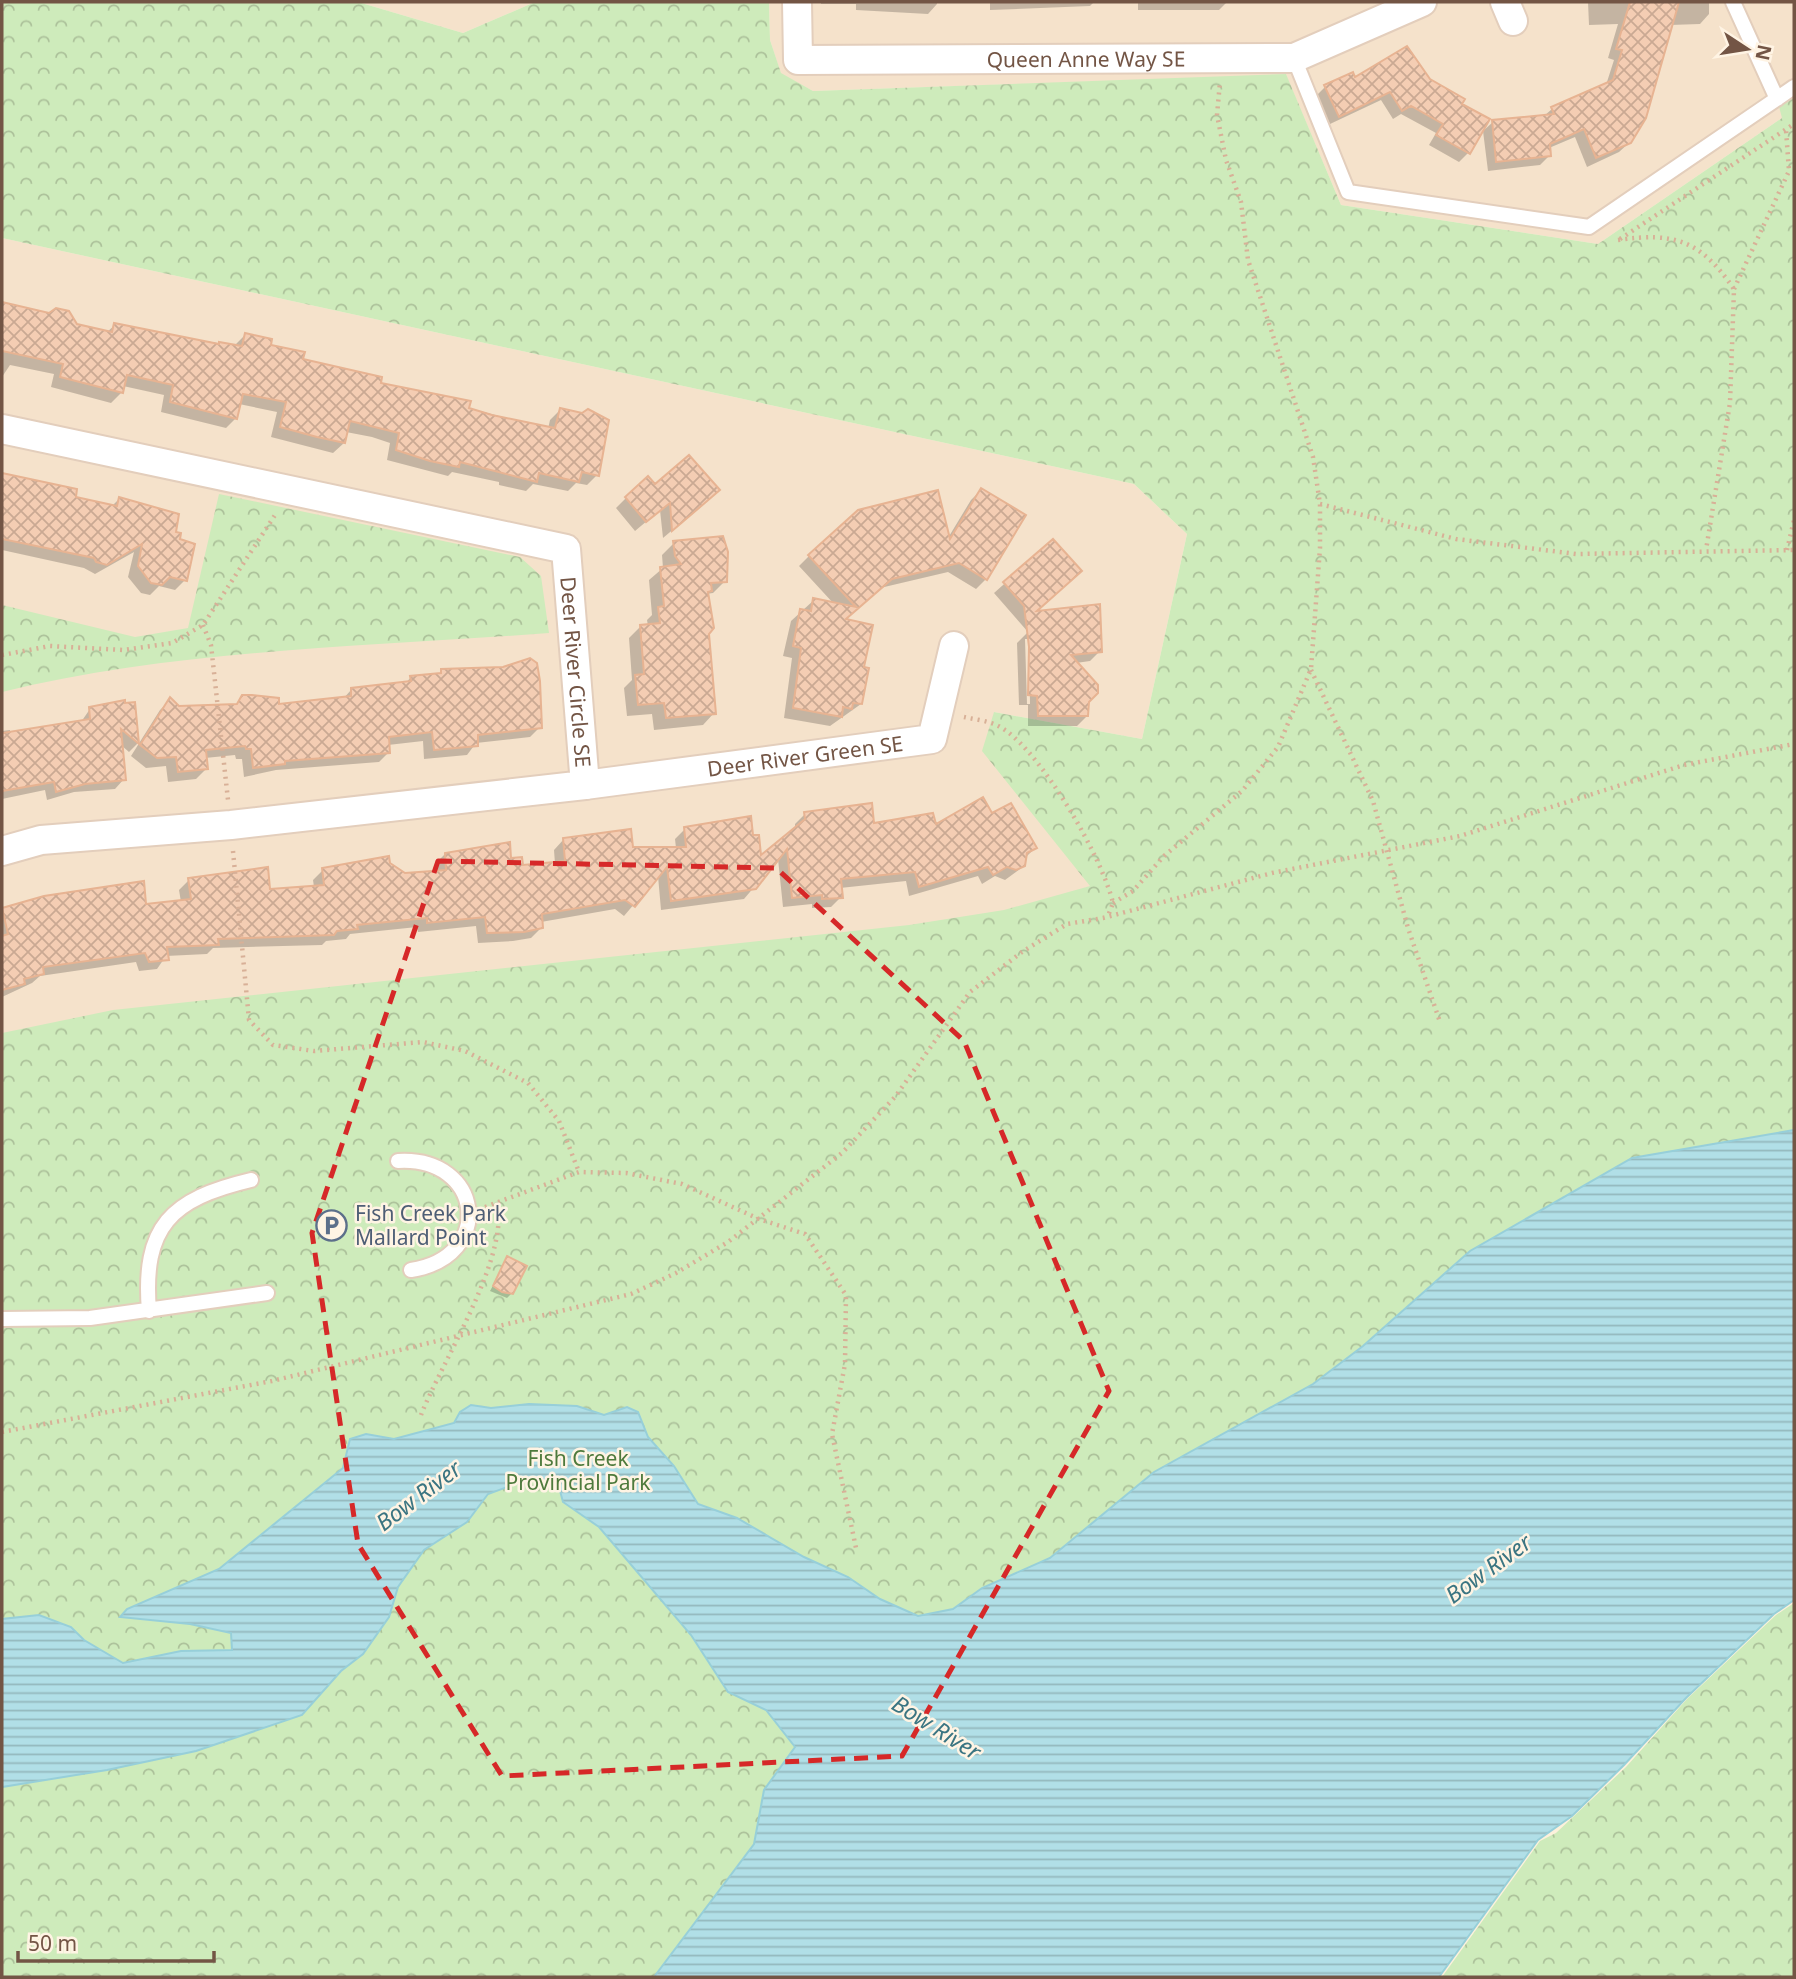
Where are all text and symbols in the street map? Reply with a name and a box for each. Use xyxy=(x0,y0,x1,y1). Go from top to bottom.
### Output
north arrow xyxy=(1712,14,1782,84)
text: N xyxy=(1749,42,1778,63)
street label: Queen Anne Way SE xyxy=(987,44,1185,73)
street label: Deer River Circle SE xyxy=(554,575,598,769)
street label: Deer River Green SE xyxy=(705,729,905,783)
place label: Fish Creek Park Mallard Point xyxy=(355,1199,507,1251)
parking icon: Fish Creek Park Mallard Point xyxy=(315,1208,349,1242)
park label: Fish Creek Provincial Park xyxy=(506,1444,651,1496)
water label: Bow River xyxy=(369,1452,468,1538)
water label: Bow River xyxy=(1438,1525,1538,1610)
water label: Bow River xyxy=(886,1687,988,1767)
scale bar xyxy=(18,1920,214,1964)
text: 50 m xyxy=(28,1929,77,1957)

